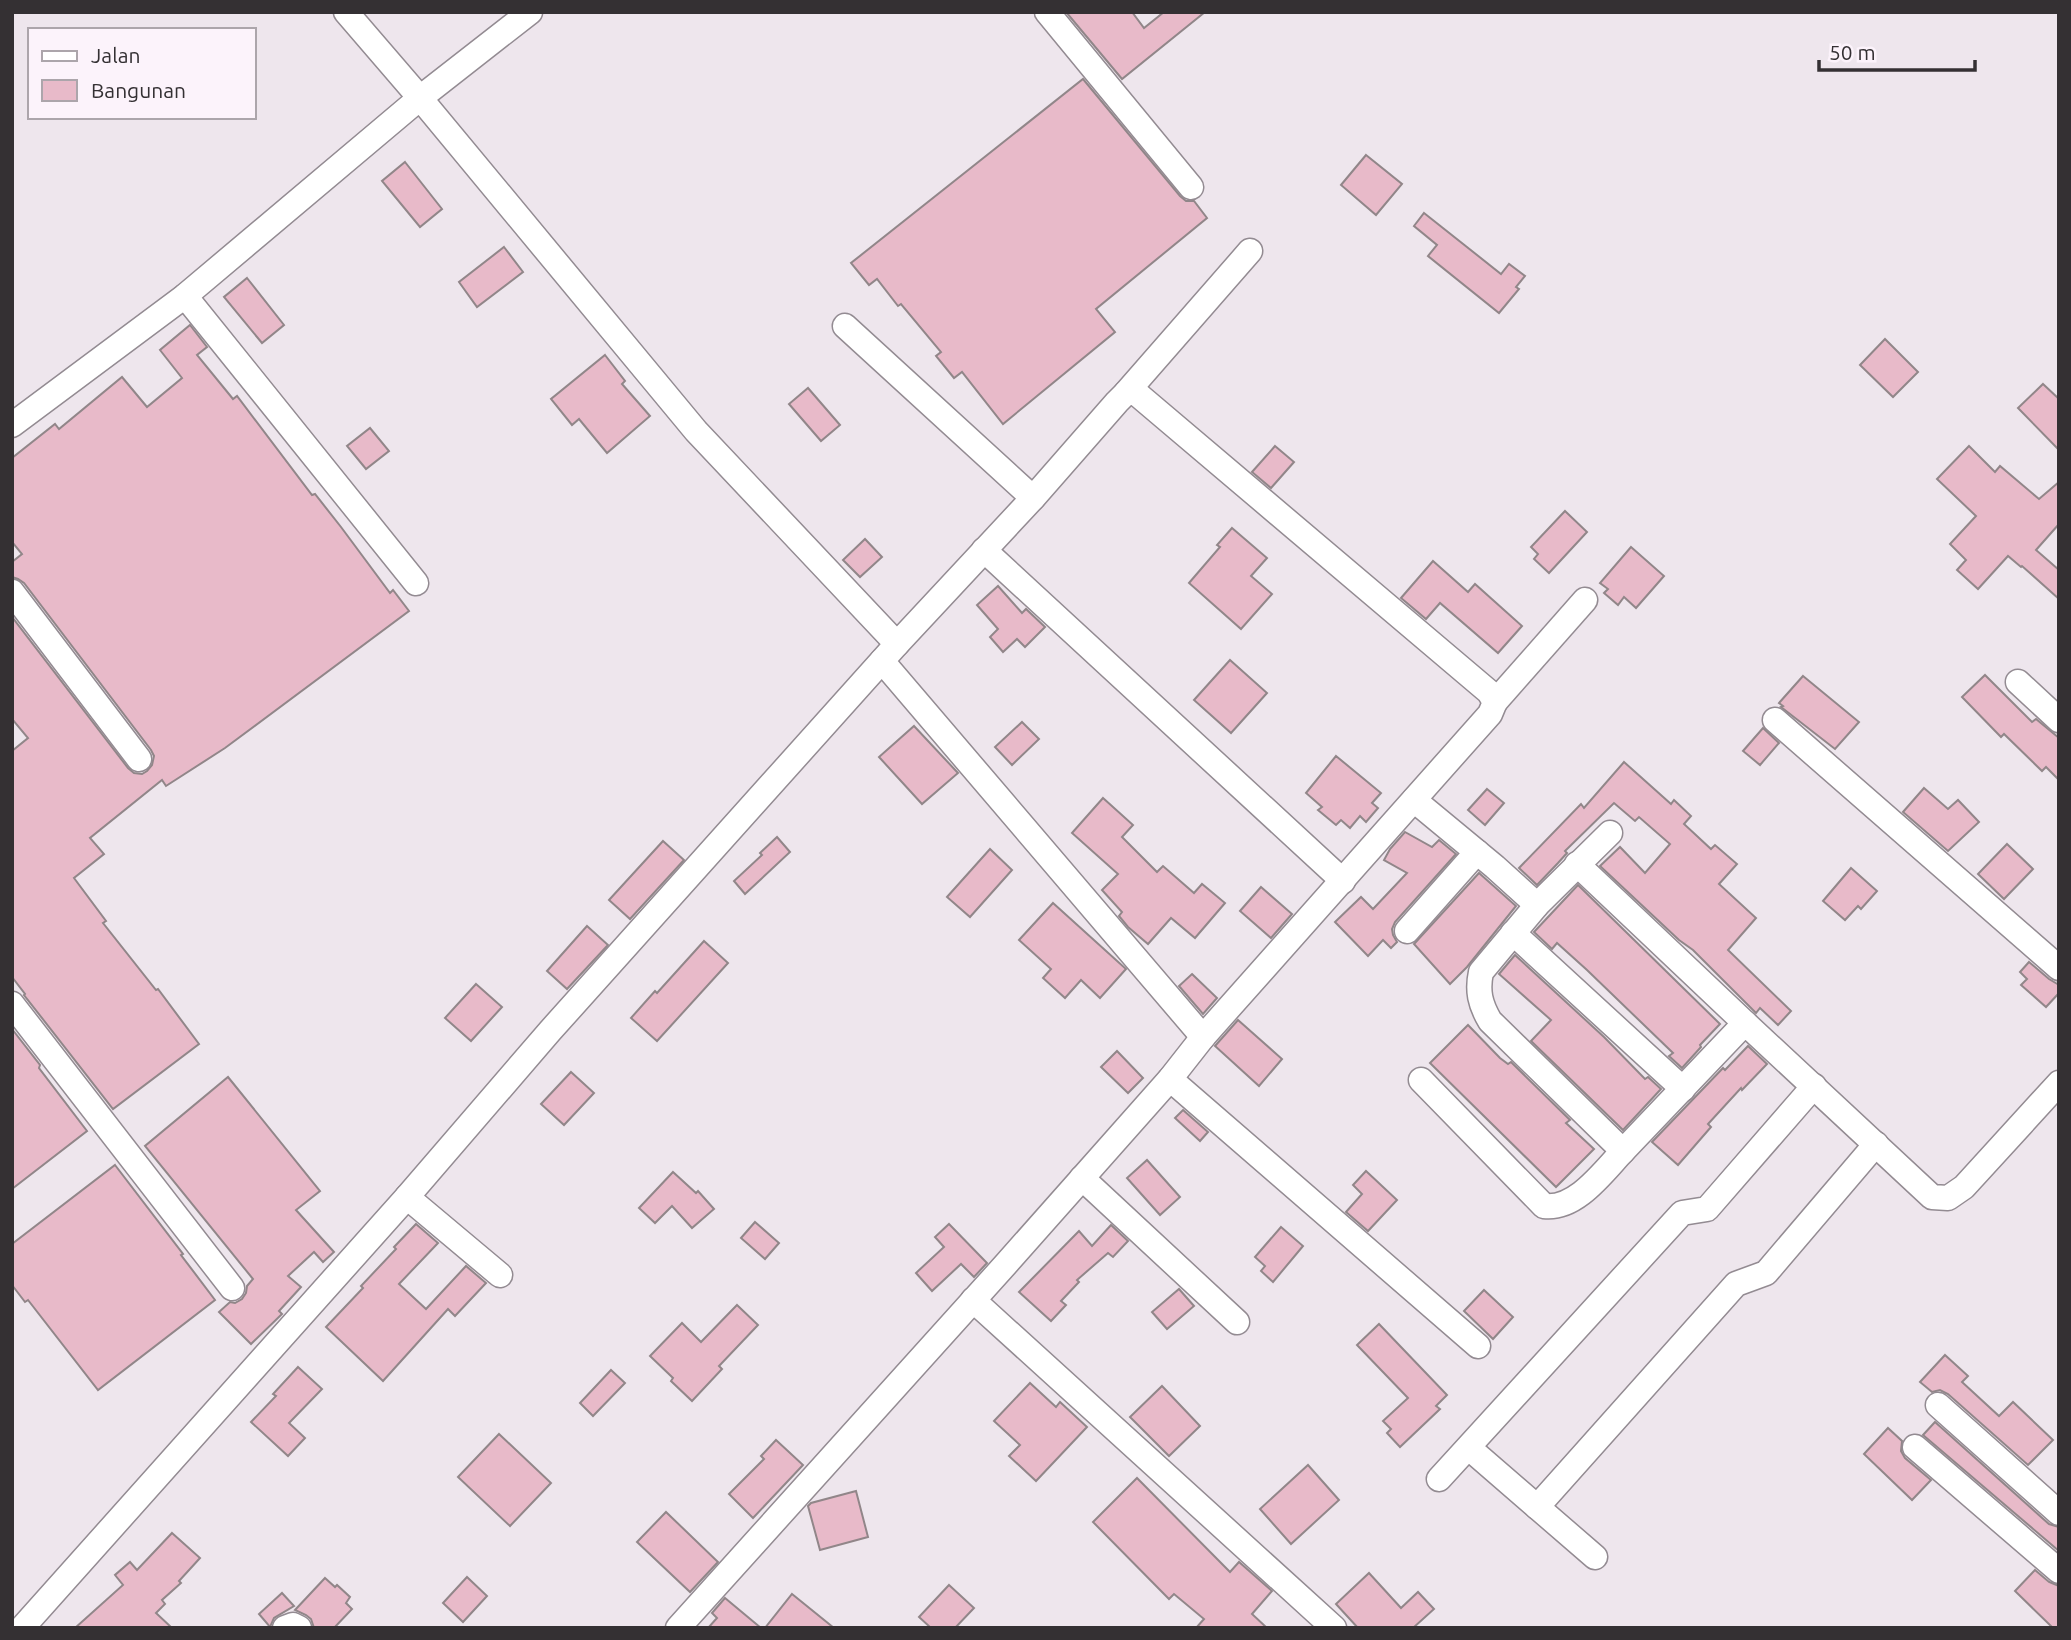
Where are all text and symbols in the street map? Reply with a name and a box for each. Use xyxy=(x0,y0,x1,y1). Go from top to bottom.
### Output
legend xyxy=(28,28,256,119)
scale bar xyxy=(1819,28,1975,72)
text: 50 m xyxy=(1829,40,1876,64)
text: Jalan xyxy=(91,43,140,67)
text: Bangunan xyxy=(91,78,186,102)

